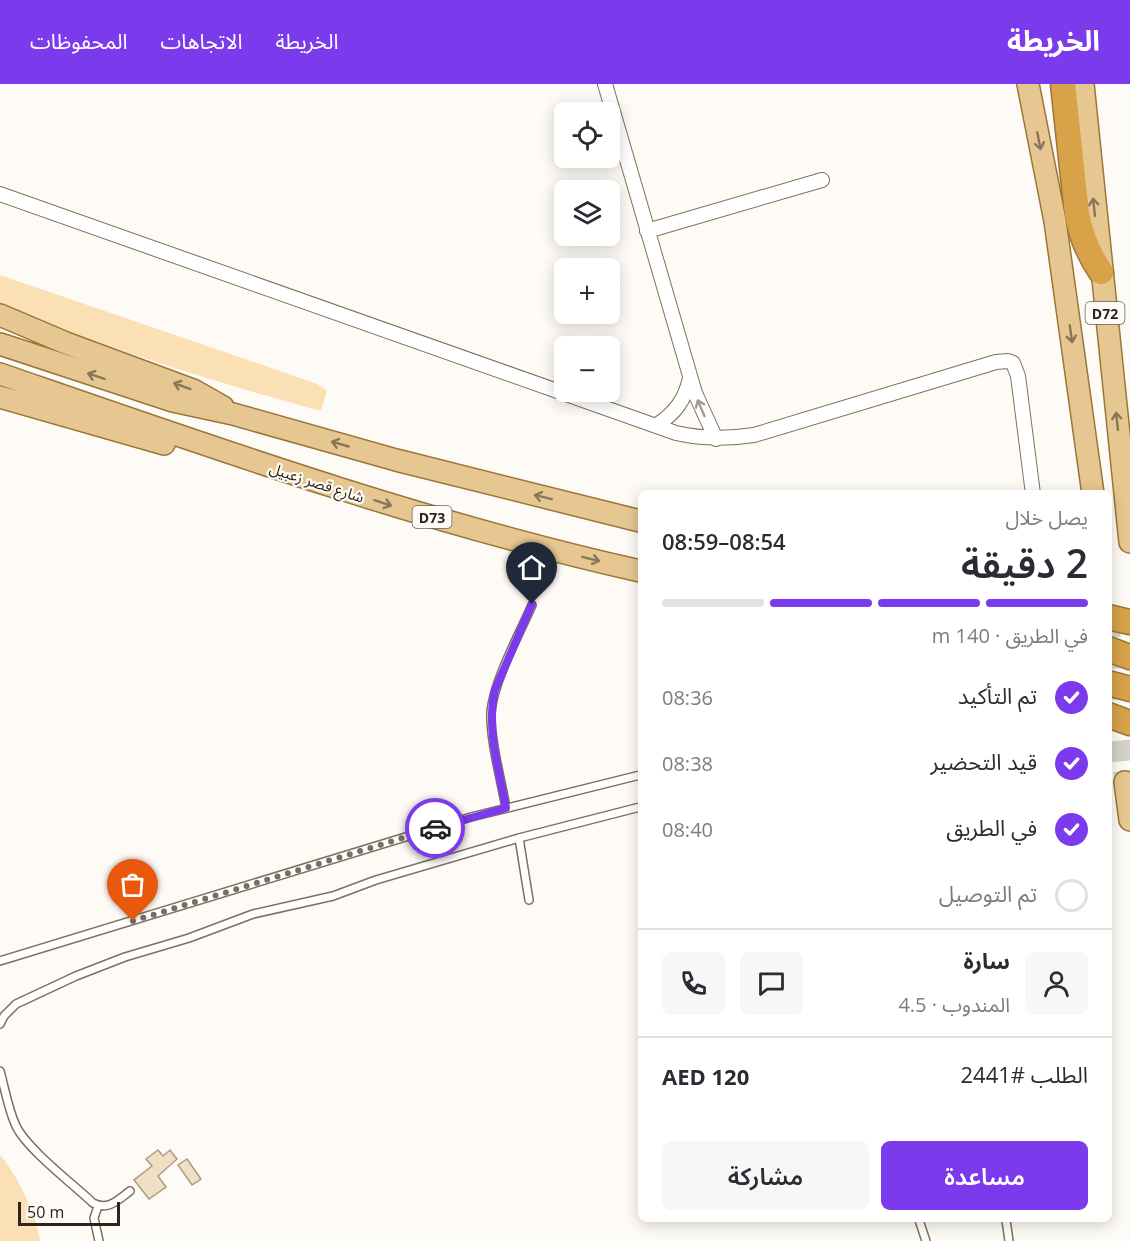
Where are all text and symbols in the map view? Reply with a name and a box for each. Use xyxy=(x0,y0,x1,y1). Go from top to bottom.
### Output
text: الخريطة xyxy=(1007,21,1100,59)
text: المحفوظات xyxy=(30,27,127,55)
text: الاتجاهات xyxy=(160,27,242,55)
text: الخريطة xyxy=(275,27,338,55)
map controls xyxy=(554,102,620,402)
button: locate xyxy=(554,102,620,168)
one-way arrow xyxy=(1034,131,1045,151)
button: layers xyxy=(554,180,620,246)
one-way arrow xyxy=(1089,197,1100,217)
button: + xyxy=(554,258,620,324)
road number: D72 xyxy=(1086,302,1124,324)
one-way arrow xyxy=(1066,323,1077,343)
button: − xyxy=(554,336,620,402)
one-way arrow xyxy=(87,369,106,380)
one-way arrow xyxy=(173,379,192,390)
one-way arrow xyxy=(695,400,706,418)
one-way arrow xyxy=(1111,412,1122,432)
one-way arrow xyxy=(331,438,350,449)
street label: شارع قصر زعبيل xyxy=(266,457,367,510)
one-way arrow xyxy=(534,491,553,503)
one-way arrow xyxy=(373,498,392,509)
text: يصل خلال xyxy=(1006,504,1088,531)
road number: D73 xyxy=(412,506,452,528)
text: 08:54–08:59 xyxy=(662,526,786,556)
text: 2 دقيقة xyxy=(961,536,1088,589)
pin xyxy=(506,542,557,604)
icon: home xyxy=(515,551,548,584)
one-way arrow xyxy=(582,554,601,566)
text: في الطريق · 140 m xyxy=(932,622,1088,649)
text: تم التأكيد xyxy=(958,680,1037,710)
icon: check xyxy=(1055,681,1088,714)
text: 08:36 xyxy=(662,684,713,711)
text: قيد التحضير xyxy=(931,746,1037,776)
icon: check xyxy=(1055,747,1088,780)
text: 08:38 xyxy=(662,750,713,777)
courier xyxy=(405,798,465,858)
icon: car xyxy=(419,812,452,845)
text: في الطريق xyxy=(946,812,1037,842)
icon: check xyxy=(1055,813,1088,846)
text: 08:40 xyxy=(662,816,713,843)
pin xyxy=(107,859,158,921)
icon: bag xyxy=(116,868,149,901)
text: تم التوصيل xyxy=(939,878,1037,908)
text: سارة xyxy=(964,945,1010,975)
button: phone xyxy=(662,952,725,1015)
button: chat xyxy=(740,952,803,1015)
button: person xyxy=(1025,952,1088,1015)
text: المندوب · 4.5 xyxy=(898,991,1010,1018)
text: الطلب #2441 xyxy=(961,1059,1088,1089)
text: AED 120 xyxy=(662,1061,749,1091)
button: مشاركة xyxy=(662,1141,869,1210)
button: مساعدة xyxy=(881,1141,1088,1210)
scale bar xyxy=(18,1199,120,1226)
text: 50 m xyxy=(27,1201,64,1223)

